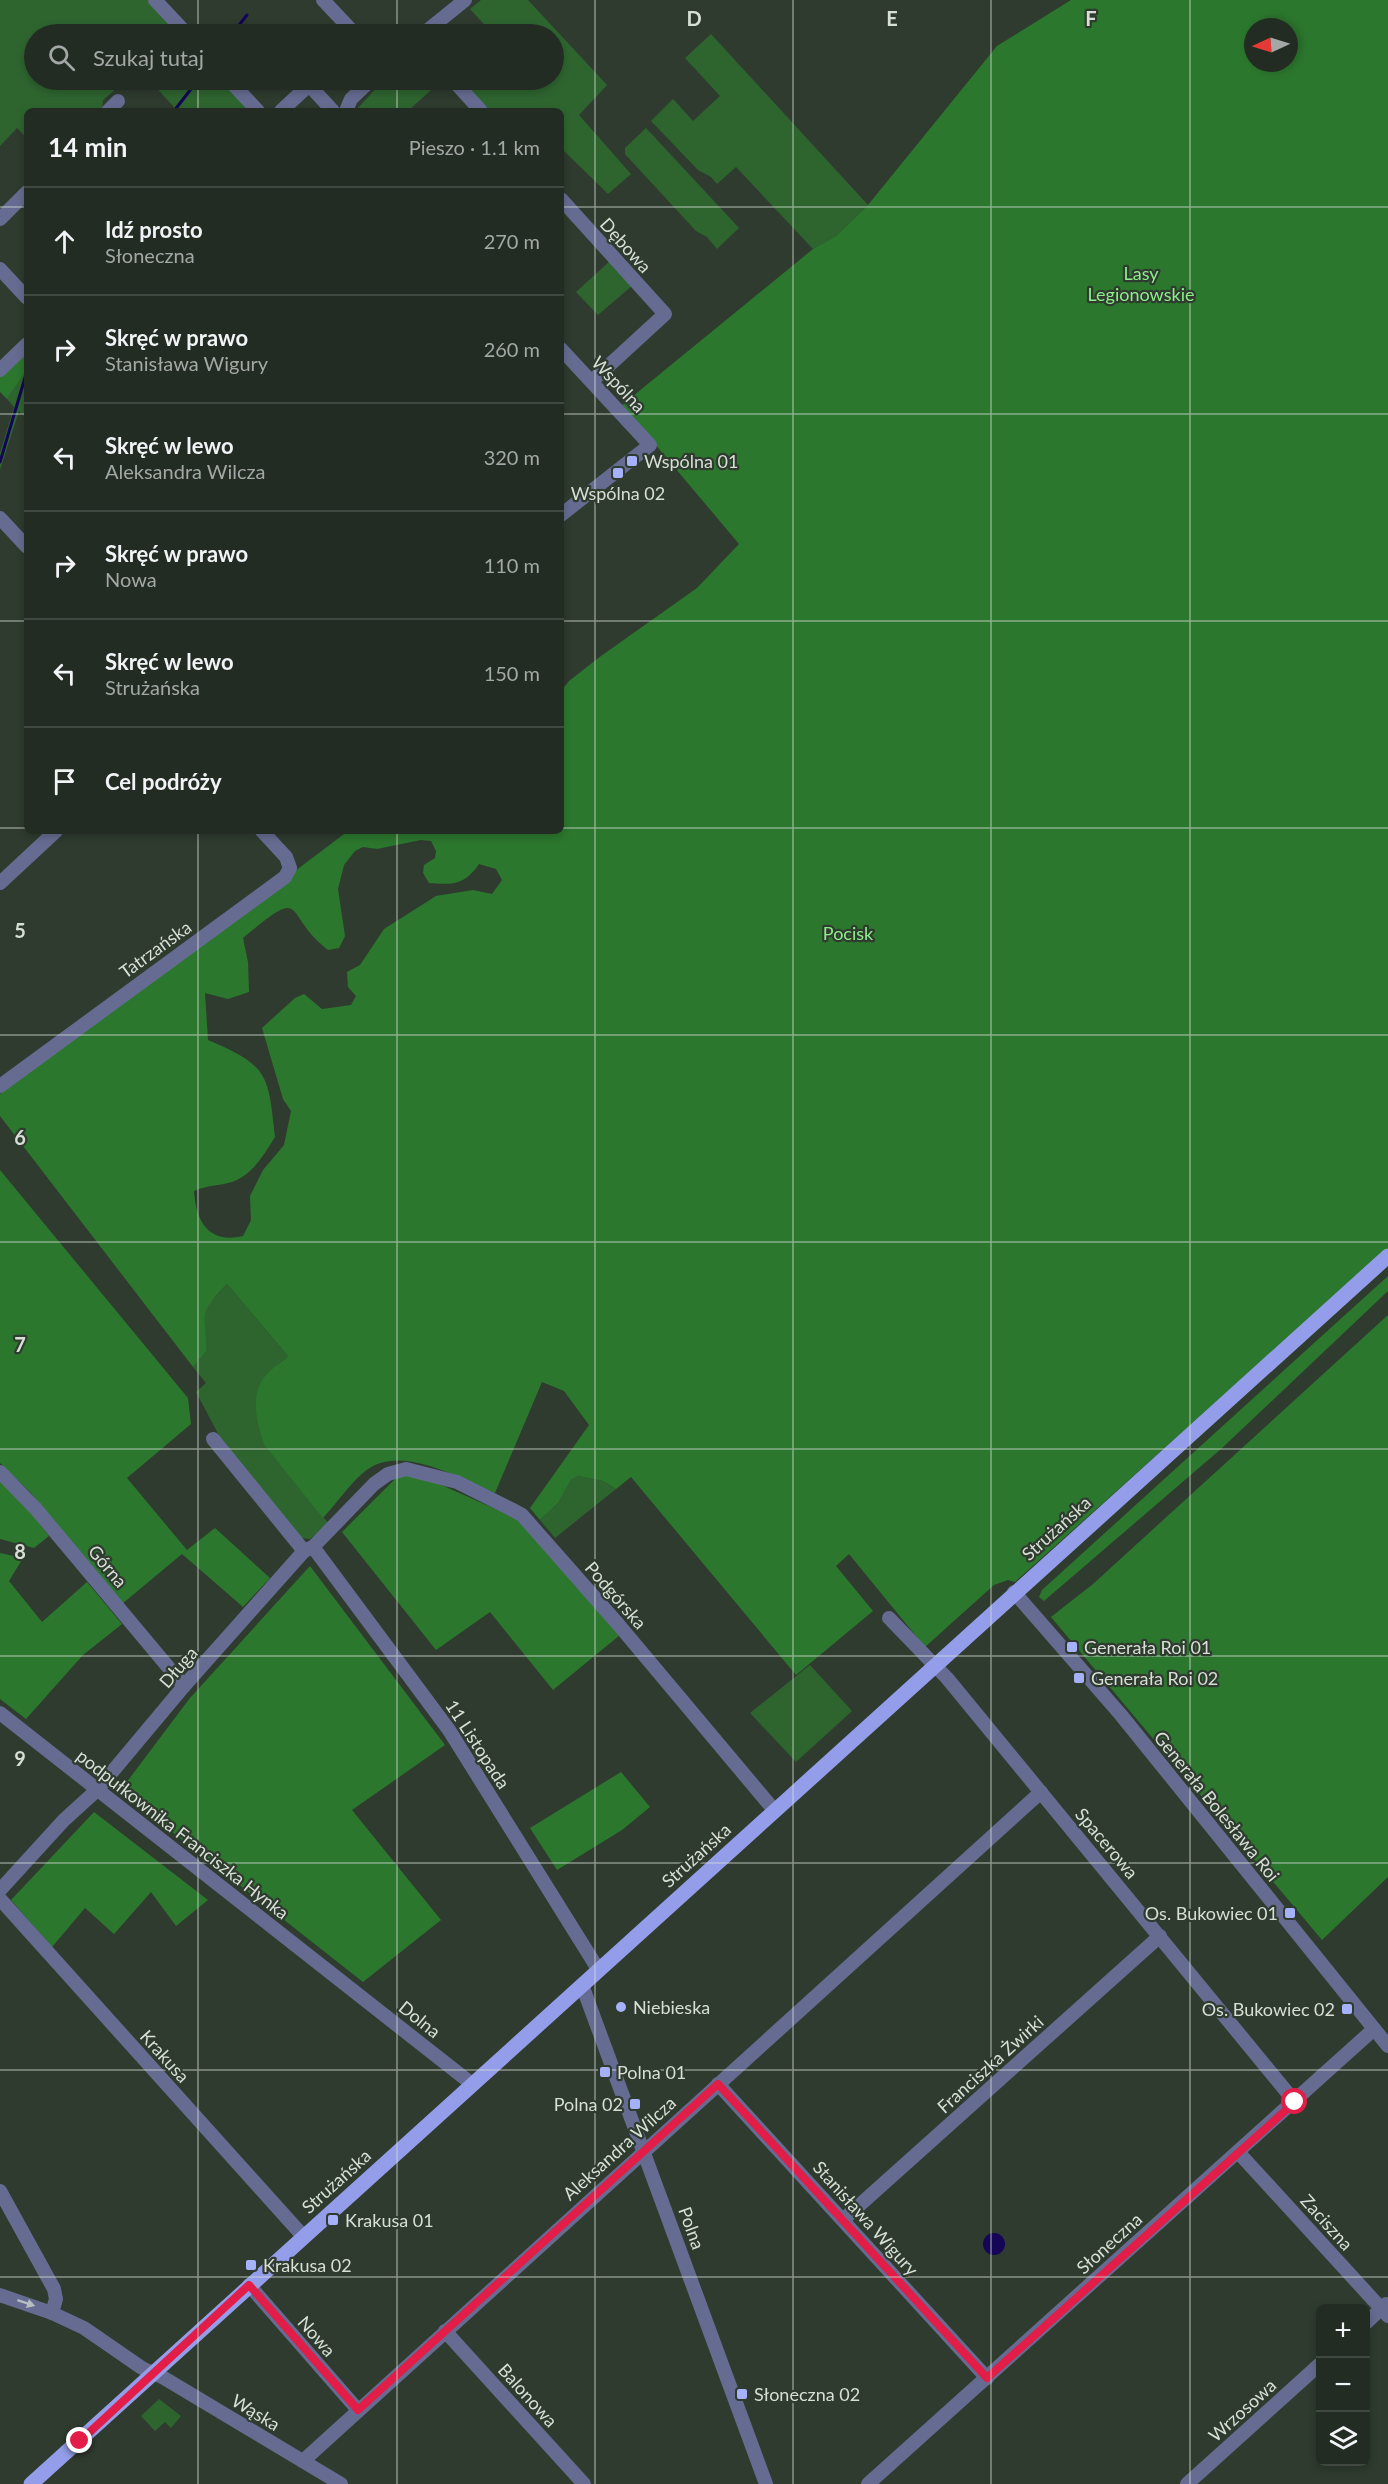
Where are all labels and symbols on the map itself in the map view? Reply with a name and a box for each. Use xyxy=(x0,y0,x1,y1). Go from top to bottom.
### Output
text: D xyxy=(686,6,702,30)
text: E xyxy=(886,6,898,30)
text: F xyxy=(1085,6,1097,30)
north arrow xyxy=(1244,18,1298,72)
street label: Dębowa xyxy=(596,213,656,277)
park label: Lasy Legionowskie xyxy=(1088,262,1194,305)
street label: Wspólna xyxy=(587,351,651,417)
place label: Wspólna 01 xyxy=(644,450,739,472)
marker: Wspólna 01 xyxy=(625,454,639,468)
marker: Wspólna 02 xyxy=(611,466,625,480)
place label: Wspólna 02 xyxy=(571,482,665,504)
street label: Tatrzańska xyxy=(115,916,195,982)
text: 5 xyxy=(14,918,26,942)
park label: Pocisk xyxy=(823,922,874,944)
text: 6 xyxy=(14,1125,26,1149)
text: 7 xyxy=(14,1332,26,1356)
street label: Strużańska xyxy=(1017,1491,1095,1565)
text: 8 xyxy=(14,1539,26,1563)
street label: Górna xyxy=(84,1540,132,1592)
street label: Podgórska xyxy=(581,1557,651,1633)
place label: Generała Roi 01 xyxy=(1084,1636,1211,1658)
marker: Generała Roi 01 xyxy=(1065,1640,1079,1654)
street label: Długa xyxy=(154,1642,202,1692)
place label: Generała Roi 02 xyxy=(1091,1667,1218,1689)
marker: Generała Roi 02 xyxy=(1072,1671,1086,1685)
street label: 11 Listopada xyxy=(441,1695,515,1793)
street label: Generała Bolesława Roi xyxy=(1150,1726,1284,1886)
street label: podpułkownika Franciszka Hynka xyxy=(72,1744,294,1924)
text: 9 xyxy=(14,1746,26,1770)
street label: Spacerowa xyxy=(1071,1803,1143,1883)
street label: Strużańska xyxy=(657,1818,735,1892)
place label: Os. Bukowiec 01 xyxy=(1145,1902,1278,1924)
marker: Os. Bukowiec 01 xyxy=(1283,1906,1297,1920)
street label: Dolna xyxy=(395,1996,445,2042)
place label: Niebieska xyxy=(633,1996,710,2018)
place label: Os. Bukowiec 02 xyxy=(1202,1998,1335,2020)
marker: Niebieska xyxy=(614,2000,628,2014)
marker: Os. Bukowiec 02 xyxy=(1340,2002,1354,2016)
street label: Franciszka Żwirki xyxy=(932,2011,1048,2117)
street label: Krakusa xyxy=(136,2025,194,2087)
place label: Polna 01 xyxy=(617,2061,686,2083)
marker: Polna 01 xyxy=(598,2065,612,2079)
route start xyxy=(1281,2088,1307,2114)
street label: Aleksandra Wilcza xyxy=(558,2091,680,2205)
place label: Polna 02 xyxy=(554,2093,623,2115)
marker: Polna 02 xyxy=(628,2097,642,2111)
street label: Strużańska xyxy=(297,2144,375,2218)
street label: Stanisława Wigury xyxy=(809,2156,924,2280)
street label: Zaciszna xyxy=(1296,2190,1358,2254)
street label: Polna xyxy=(674,2204,710,2252)
street label: Słoneczna xyxy=(1072,2208,1146,2278)
place label: Krakusa 01 xyxy=(345,2209,434,2231)
marker: Krakusa 01 xyxy=(326,2213,340,2227)
place label: Krakusa 02 xyxy=(263,2254,352,2276)
marker: Krakusa 02 xyxy=(244,2258,258,2272)
one-way arrow xyxy=(17,2299,35,2308)
street label: Nowa xyxy=(293,2311,341,2361)
street label: Balonowa xyxy=(494,2359,562,2431)
street label: Wrzosowa xyxy=(1204,2374,1280,2446)
place label: Słoneczna 02 xyxy=(754,2383,860,2405)
marker: Słoneczna 02 xyxy=(735,2387,749,2401)
street label: Wąska xyxy=(228,2389,284,2435)
route end xyxy=(66,2427,92,2453)

